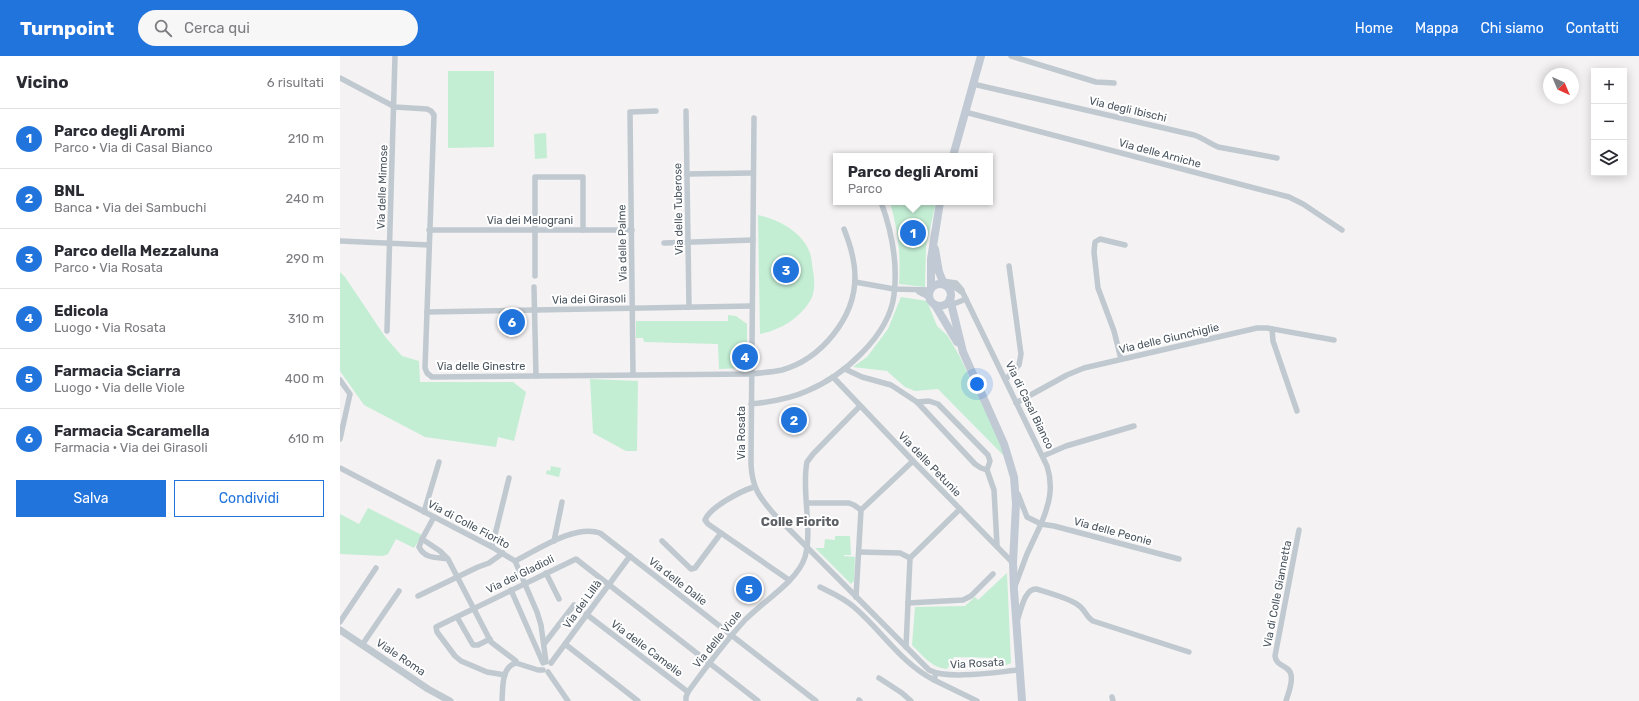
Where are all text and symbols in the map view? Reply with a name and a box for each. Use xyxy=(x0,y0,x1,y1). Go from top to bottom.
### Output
search box xyxy=(138,10,418,46)
text: Turnpoint xyxy=(20,17,114,40)
icon: search xyxy=(152,17,174,39)
text: Cerca qui xyxy=(184,19,250,37)
text: Home xyxy=(1355,20,1393,37)
text: Mappa xyxy=(1415,20,1458,37)
text: Chi siamo xyxy=(1480,20,1544,37)
text: Contatti xyxy=(1566,20,1619,37)
north arrow xyxy=(1543,68,1579,104)
map controls xyxy=(1591,68,1627,176)
button: + xyxy=(1591,68,1627,104)
text: Vicino xyxy=(16,72,69,92)
text: 6 risultati xyxy=(267,75,324,90)
street label: Via degli Ibischi xyxy=(1088,94,1168,125)
button: − xyxy=(1591,104,1627,140)
text: Parco degli Aromi xyxy=(54,122,185,140)
text: 1 xyxy=(26,131,32,146)
text: 210 m xyxy=(288,131,324,146)
street label: Via delle Arniche xyxy=(1117,136,1203,171)
text: Parco · Via di Casal Bianco xyxy=(54,140,213,155)
button: layers xyxy=(1591,140,1627,176)
street label: Via delle Mimose xyxy=(375,144,390,230)
popup xyxy=(833,153,993,205)
street label: Via delle Tuberose xyxy=(671,163,686,255)
text: Parco degli Aromi xyxy=(848,163,978,181)
text: Parco xyxy=(848,181,882,196)
text: BNL xyxy=(54,182,84,200)
text: 2 xyxy=(25,191,33,206)
text: 240 m xyxy=(285,191,324,206)
text: Banca · Via dei Sambuchi xyxy=(54,200,206,215)
street label: Via delle Palme xyxy=(615,204,630,282)
street label: Via dei Melograni xyxy=(487,214,573,227)
pin: 1 xyxy=(900,218,926,248)
text: Parco della Mezzaluna xyxy=(54,242,219,260)
text: 3 xyxy=(25,251,33,266)
text: 290 m xyxy=(286,251,324,266)
pin: 3 xyxy=(773,255,799,285)
text: Parco · Via Rosata xyxy=(54,260,163,275)
street label: Via dei Girasoli xyxy=(552,292,626,307)
text: Edicola xyxy=(54,302,108,320)
pin: 6 xyxy=(499,307,525,337)
text: 4 xyxy=(25,311,33,326)
text: 310 m xyxy=(288,311,324,326)
text: Luogo · Via Rosata xyxy=(54,320,166,335)
street label: Via delle Giunchiglie xyxy=(1118,321,1220,356)
pin: 4 xyxy=(732,342,758,372)
street label: Via di Casal Bianco xyxy=(1003,359,1056,451)
street label: Via delle Ginestre xyxy=(437,360,525,373)
text: Farmacia Sciarra xyxy=(54,362,181,380)
text: 5 xyxy=(25,371,33,386)
text: 400 m xyxy=(285,371,324,386)
your location xyxy=(967,374,987,394)
text: Luogo · Via delle Viole xyxy=(54,380,185,395)
pin: 2 xyxy=(781,405,807,435)
street label: Via Rosata xyxy=(735,406,748,460)
text: Farmacia Scaramella xyxy=(54,422,210,440)
street label: Via delle Petunie xyxy=(895,429,964,499)
text: 6 xyxy=(25,431,33,446)
text: 610 m xyxy=(288,431,324,446)
text: Farmacia · Via dei Girasoli xyxy=(54,440,208,455)
button: Salva xyxy=(16,480,166,517)
button: Condividi xyxy=(174,480,324,517)
street label: Via di Colle Fiorito xyxy=(425,497,512,552)
district label: Colle Fiorito xyxy=(761,514,839,529)
street label: Via delle Peonie xyxy=(1072,515,1153,548)
street label: Via di Colle Giannetta xyxy=(1261,540,1294,649)
street label: Via dei Gladioli xyxy=(484,552,556,596)
street label: Via delle Dalie xyxy=(646,555,710,608)
pin: 5 xyxy=(736,574,762,604)
street label: Via dei Lillà xyxy=(560,577,604,631)
street label: Via delle Viole xyxy=(690,608,745,671)
street label: Via delle Camelie xyxy=(608,617,685,680)
street label: Viale Roma xyxy=(374,636,428,679)
street label: Via Rosata xyxy=(950,656,1004,671)

